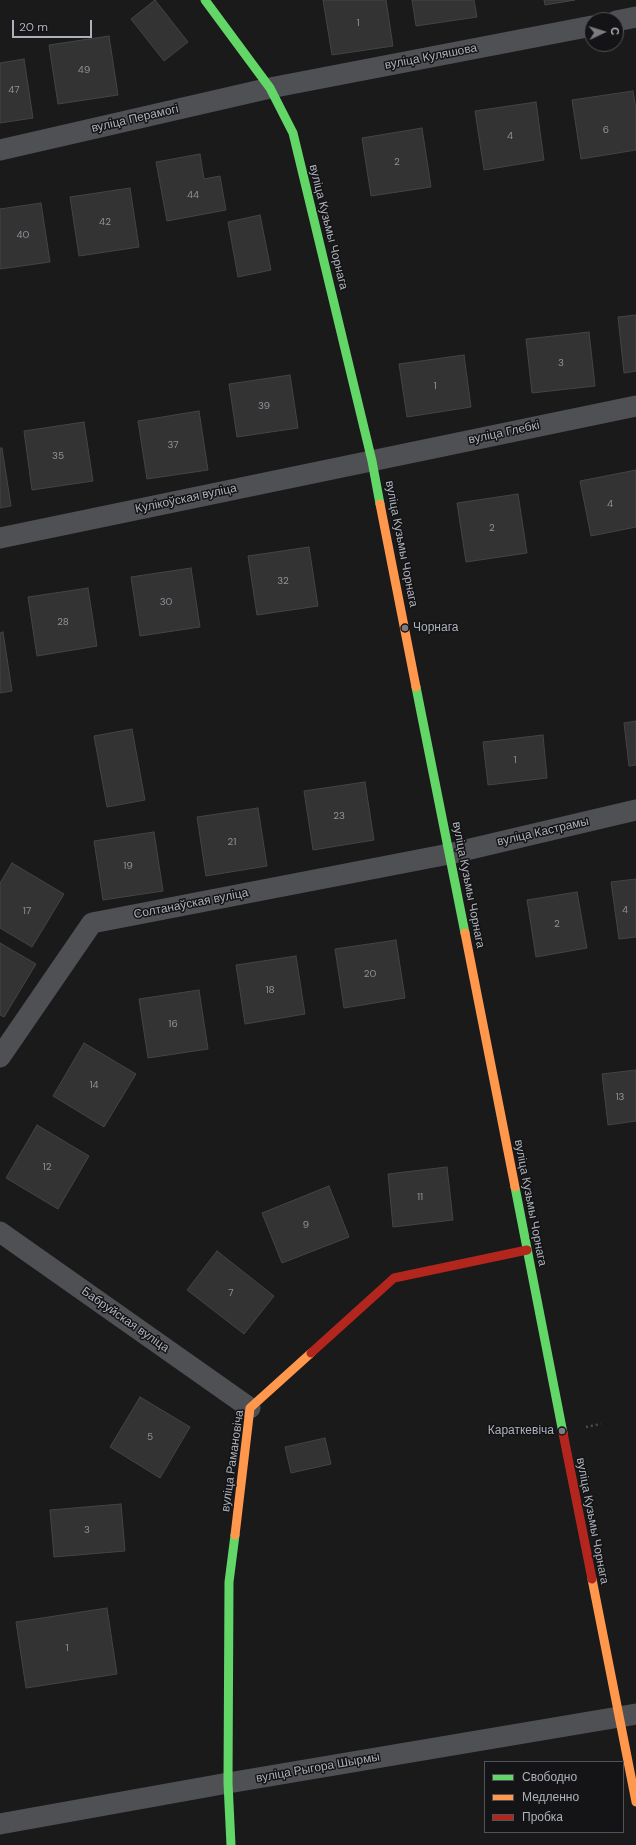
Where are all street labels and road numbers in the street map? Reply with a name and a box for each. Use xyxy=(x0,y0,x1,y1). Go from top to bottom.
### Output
street label: вуліца Куляшова xyxy=(384,41,478,73)
street label: вуліца Перамогі xyxy=(90,102,180,136)
street label: вуліца Кузьмы Чорнага xyxy=(305,163,351,291)
street label: вуліца Глебкі xyxy=(467,418,541,448)
street label: вуліца Кузьмы Чорнага xyxy=(382,480,420,608)
street label: Кулікоўская вуліца xyxy=(134,481,238,517)
street label: вуліца Кастрамы xyxy=(496,814,590,850)
street label: вуліца Кузьмы Чорнага xyxy=(449,821,487,949)
street label: Солтанаўская вуліца xyxy=(133,886,249,922)
street label: вуліца Кузьмы Чорнага xyxy=(511,1139,549,1267)
street label: Бабруйская вуліца xyxy=(78,1284,172,1356)
street label: вуліца Рамановіча xyxy=(219,1409,247,1513)
street label: вуліца Кузьмы Чорнага xyxy=(573,1457,611,1585)
street label: вуліца Рыгора Шырмы xyxy=(255,1750,381,1786)

